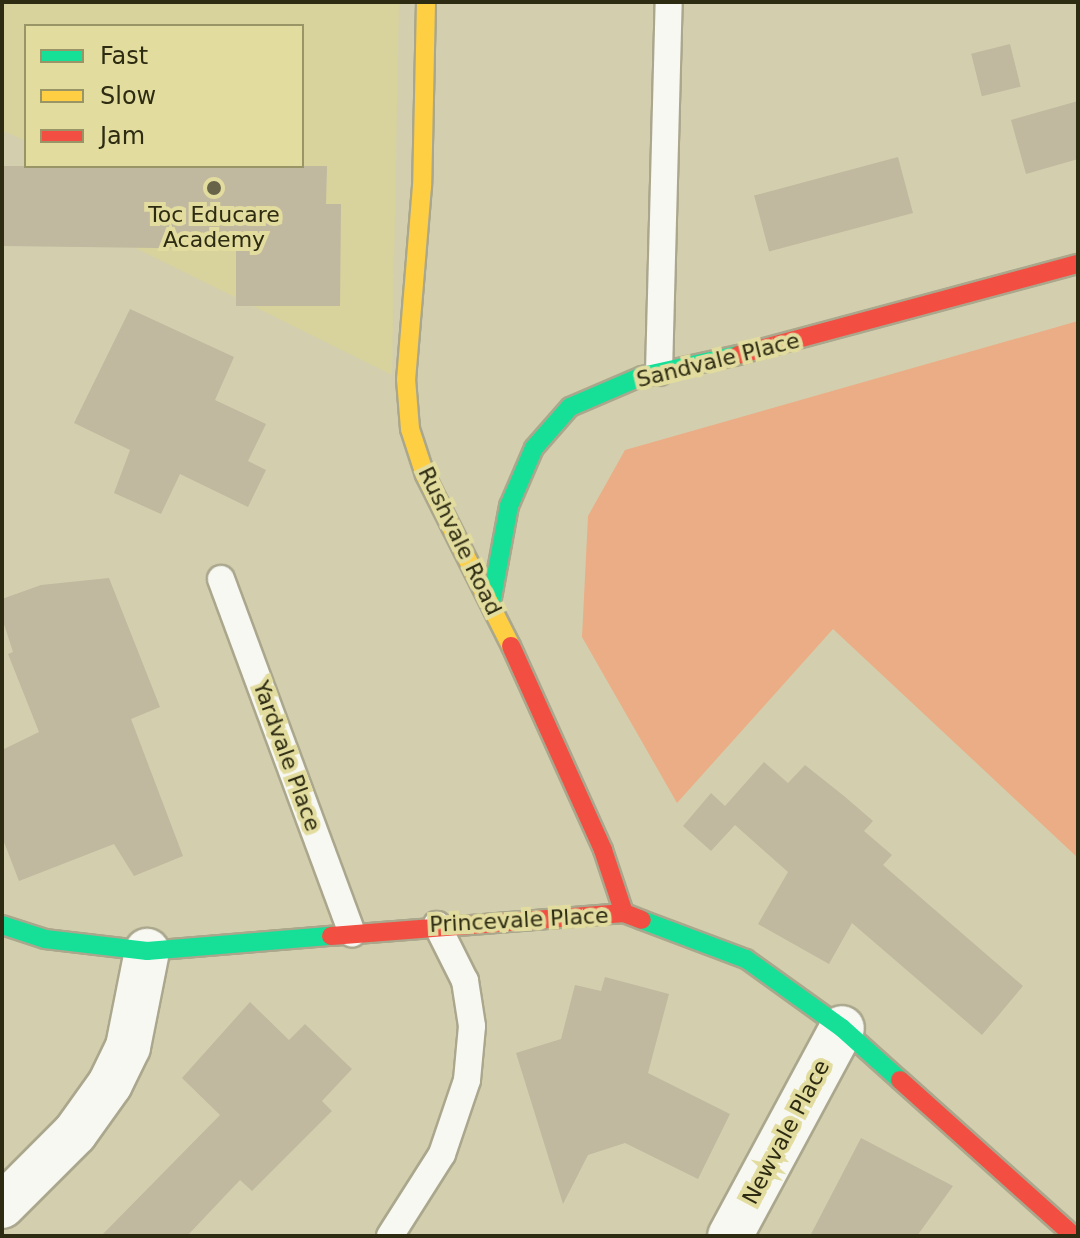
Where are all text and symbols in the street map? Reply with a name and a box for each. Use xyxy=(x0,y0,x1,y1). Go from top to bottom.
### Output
legend xyxy=(24,24,304,168)
text: Fast xyxy=(100,42,148,70)
text: Slow xyxy=(100,82,156,110)
text: Jam xyxy=(100,122,145,150)
marker: Toc Educare Academy xyxy=(205,179,223,197)
place label: Toc Educare Academy xyxy=(148,201,280,252)
street label: Sandvale Place xyxy=(634,327,802,393)
street label: Rushvale Road xyxy=(413,462,507,620)
street label: Yardvale Place xyxy=(248,677,326,835)
street label: Princevale Place xyxy=(429,902,609,938)
street label: Newvale Place xyxy=(737,1055,835,1209)

